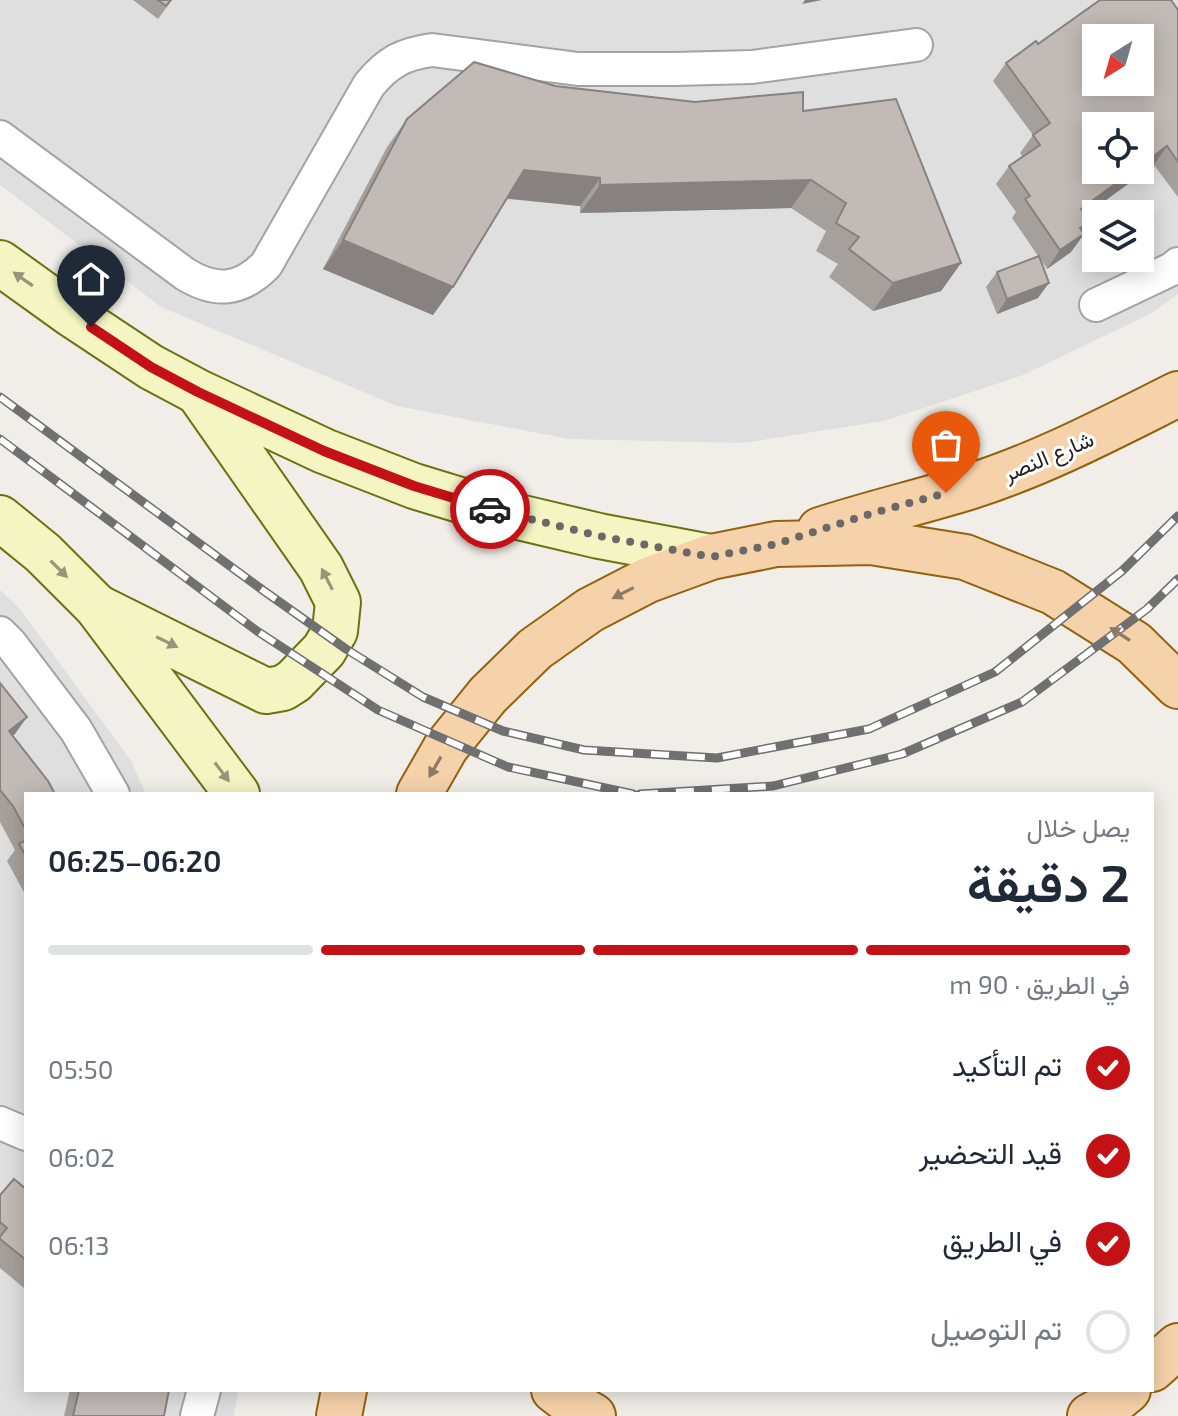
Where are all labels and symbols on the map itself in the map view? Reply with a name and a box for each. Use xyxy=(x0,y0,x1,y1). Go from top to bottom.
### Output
north arrow xyxy=(1082,24,1154,96)
pin xyxy=(57,245,125,327)
one-way arrow xyxy=(12,272,33,288)
pin xyxy=(912,411,980,493)
street label: شارع النصر xyxy=(998,424,1098,489)
courier xyxy=(450,469,530,549)
one-way arrow xyxy=(49,559,68,578)
one-way arrow xyxy=(321,568,334,591)
one-way arrow xyxy=(611,587,634,600)
one-way arrow xyxy=(1109,628,1131,642)
one-way arrow xyxy=(155,635,178,649)
one-way arrow xyxy=(428,756,442,779)
one-way arrow xyxy=(213,761,229,782)

